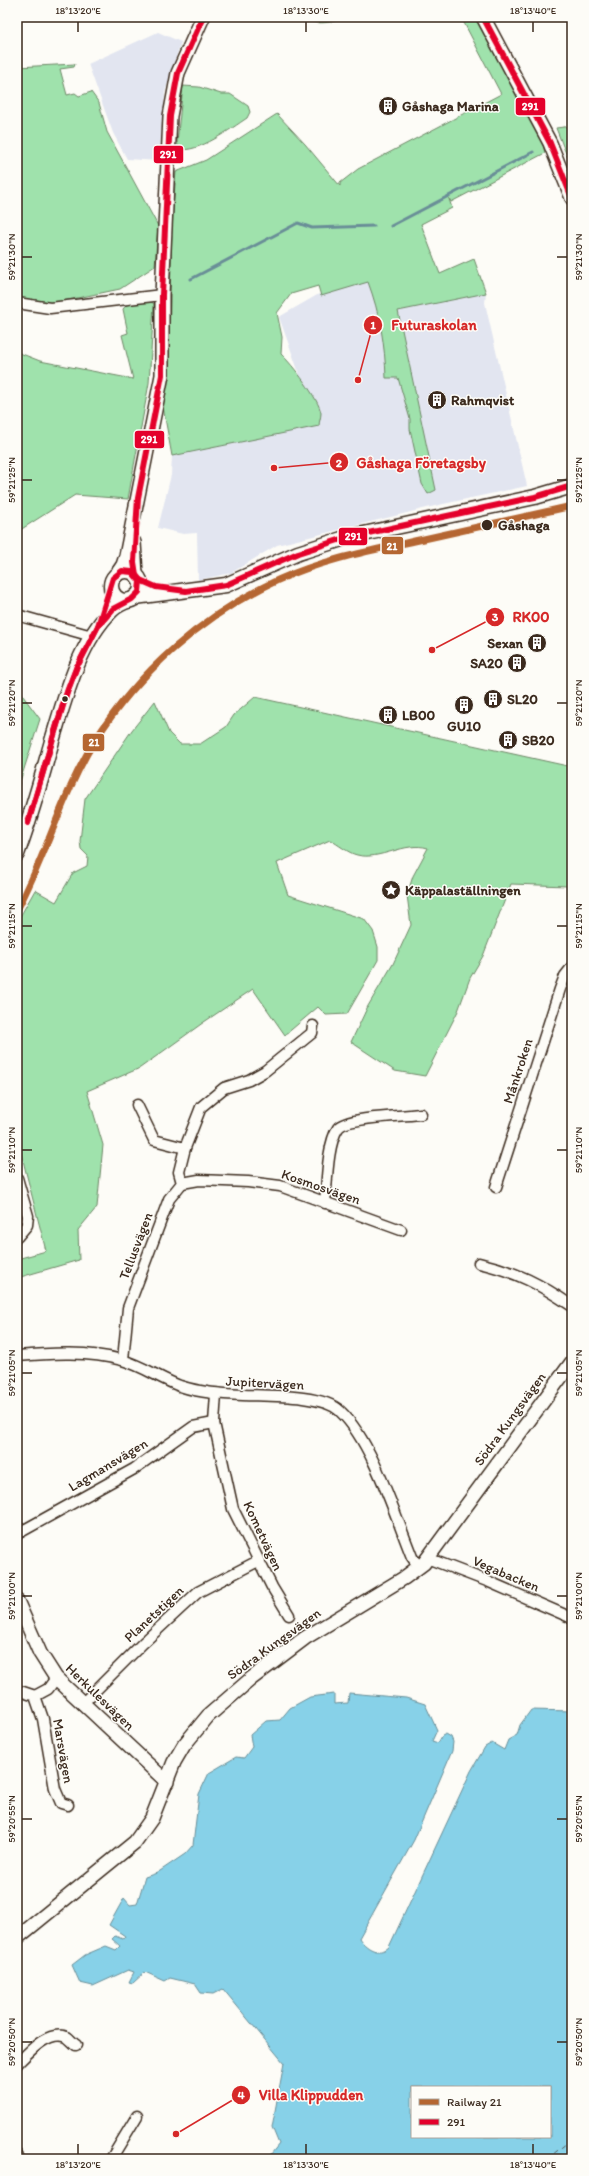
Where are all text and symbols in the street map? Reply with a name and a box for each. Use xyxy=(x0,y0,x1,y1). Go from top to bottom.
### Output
text: 18°13'20"E xyxy=(55,4,101,17)
text: 18°13'30"E xyxy=(283,4,329,17)
text: 18°13'40"E xyxy=(510,4,557,17)
building icon: Gåshaga Marina xyxy=(377,95,399,117)
line badge: 291 xyxy=(515,97,546,116)
place label: Gåshaga Marina xyxy=(402,98,499,115)
text: 291 xyxy=(522,100,539,113)
line badge: 291 xyxy=(153,145,184,164)
text: 291 xyxy=(160,148,177,161)
text: 59°21'30"N xyxy=(5,233,18,281)
text: 59°21'30"N xyxy=(572,233,585,281)
callout: Futuraskolan xyxy=(363,311,484,338)
text: Futuraskolan xyxy=(391,316,477,334)
text: 1 xyxy=(370,318,376,332)
building icon: Rahmqvist xyxy=(426,389,448,411)
place label: Rahmqvist xyxy=(451,392,515,409)
line badge: 291 xyxy=(134,430,165,449)
text: 291 xyxy=(141,433,158,446)
callout: Gåshaga Företagsby xyxy=(329,449,494,476)
text: Gåshaga Företagsby xyxy=(356,454,487,473)
text: 2 xyxy=(336,456,343,470)
text: 59°21'25"N xyxy=(5,457,18,503)
text: 59°21'25"N xyxy=(572,457,585,503)
place label: Gåshaga xyxy=(498,517,550,534)
marker: Gåshaga xyxy=(480,518,494,532)
line badge: 291 xyxy=(338,527,368,546)
text: 291 xyxy=(345,530,362,543)
line badge: 21 xyxy=(381,536,404,555)
text: 21 xyxy=(387,540,398,553)
callout: RK00 xyxy=(485,604,557,631)
text: RK00 xyxy=(513,608,549,626)
text: 3 xyxy=(492,610,499,624)
building icon: Sexan xyxy=(526,632,548,654)
place label: Sexan xyxy=(487,635,524,652)
building icon: SA20 xyxy=(506,652,528,674)
place label: SA20 xyxy=(470,655,503,672)
text: 59°21'20"N xyxy=(5,679,18,727)
text: 59°21'20"N xyxy=(572,679,585,727)
building icon: SL20 xyxy=(482,688,504,710)
place label: SL20 xyxy=(507,691,538,708)
unlabelled marker xyxy=(60,694,70,704)
building icon: GU10 xyxy=(453,694,475,716)
building icon: LB00 xyxy=(377,704,399,726)
place label: LB00 xyxy=(402,707,436,724)
place label: GU10 xyxy=(447,718,481,735)
building icon: SB20 xyxy=(497,729,519,751)
place label: SB20 xyxy=(522,732,555,749)
line badge: 21 xyxy=(82,733,105,752)
text: 21 xyxy=(89,736,100,749)
place icon: Käppalaställningen xyxy=(380,879,402,901)
place label: Käppalaställningen xyxy=(405,882,521,899)
text: 59°21'15"N xyxy=(5,903,18,949)
text: 59°21'15"N xyxy=(572,903,585,949)
street label: Månkroken xyxy=(499,1036,537,1106)
text: 59°21'10"N xyxy=(5,1127,18,1173)
text: 59°21'10"N xyxy=(572,1127,585,1173)
street label: Kosmosvägen xyxy=(279,1166,363,1208)
street label: Tellusvägen xyxy=(115,1210,157,1282)
text: 59°21'05"N xyxy=(5,1349,18,1397)
text: 59°21'05"N xyxy=(572,1349,585,1397)
street label: Södra Kungsvägen xyxy=(470,1369,550,1469)
street label: Jupitervägen xyxy=(225,1372,305,1394)
street label: Lagmansvägen xyxy=(65,1435,151,1495)
street label: Kometvägen xyxy=(239,1498,287,1574)
street label: Vegabacken xyxy=(470,1552,542,1596)
text: 59°21'00"N xyxy=(5,1572,18,1620)
text: 59°21'00"N xyxy=(572,1572,585,1620)
street label: Planetstigen xyxy=(121,1582,187,1646)
street label: Södra Kungsvägen xyxy=(224,1604,324,1684)
street label: Herkulesvägen xyxy=(62,1660,138,1734)
street label: Marsvägen xyxy=(49,1717,77,1785)
text: 59°20'55"N xyxy=(5,1795,18,1843)
text: 59°20'55"N xyxy=(572,1795,585,1843)
text: 59°20'50"N xyxy=(5,2017,18,2066)
text: 59°20'50"N xyxy=(572,2017,585,2066)
callout: Villa Klippudden xyxy=(231,2082,372,2109)
text: Villa Klippudden xyxy=(259,2086,364,2105)
legend xyxy=(411,2086,551,2138)
text: 4 xyxy=(237,2088,245,2102)
text: Railway 21 xyxy=(447,2095,502,2109)
text: 291 xyxy=(447,2115,466,2129)
text: 18°13'20"E xyxy=(55,2158,101,2171)
text: 18°13'30"E xyxy=(283,2158,329,2171)
text: 18°13'40"E xyxy=(510,2158,557,2171)

